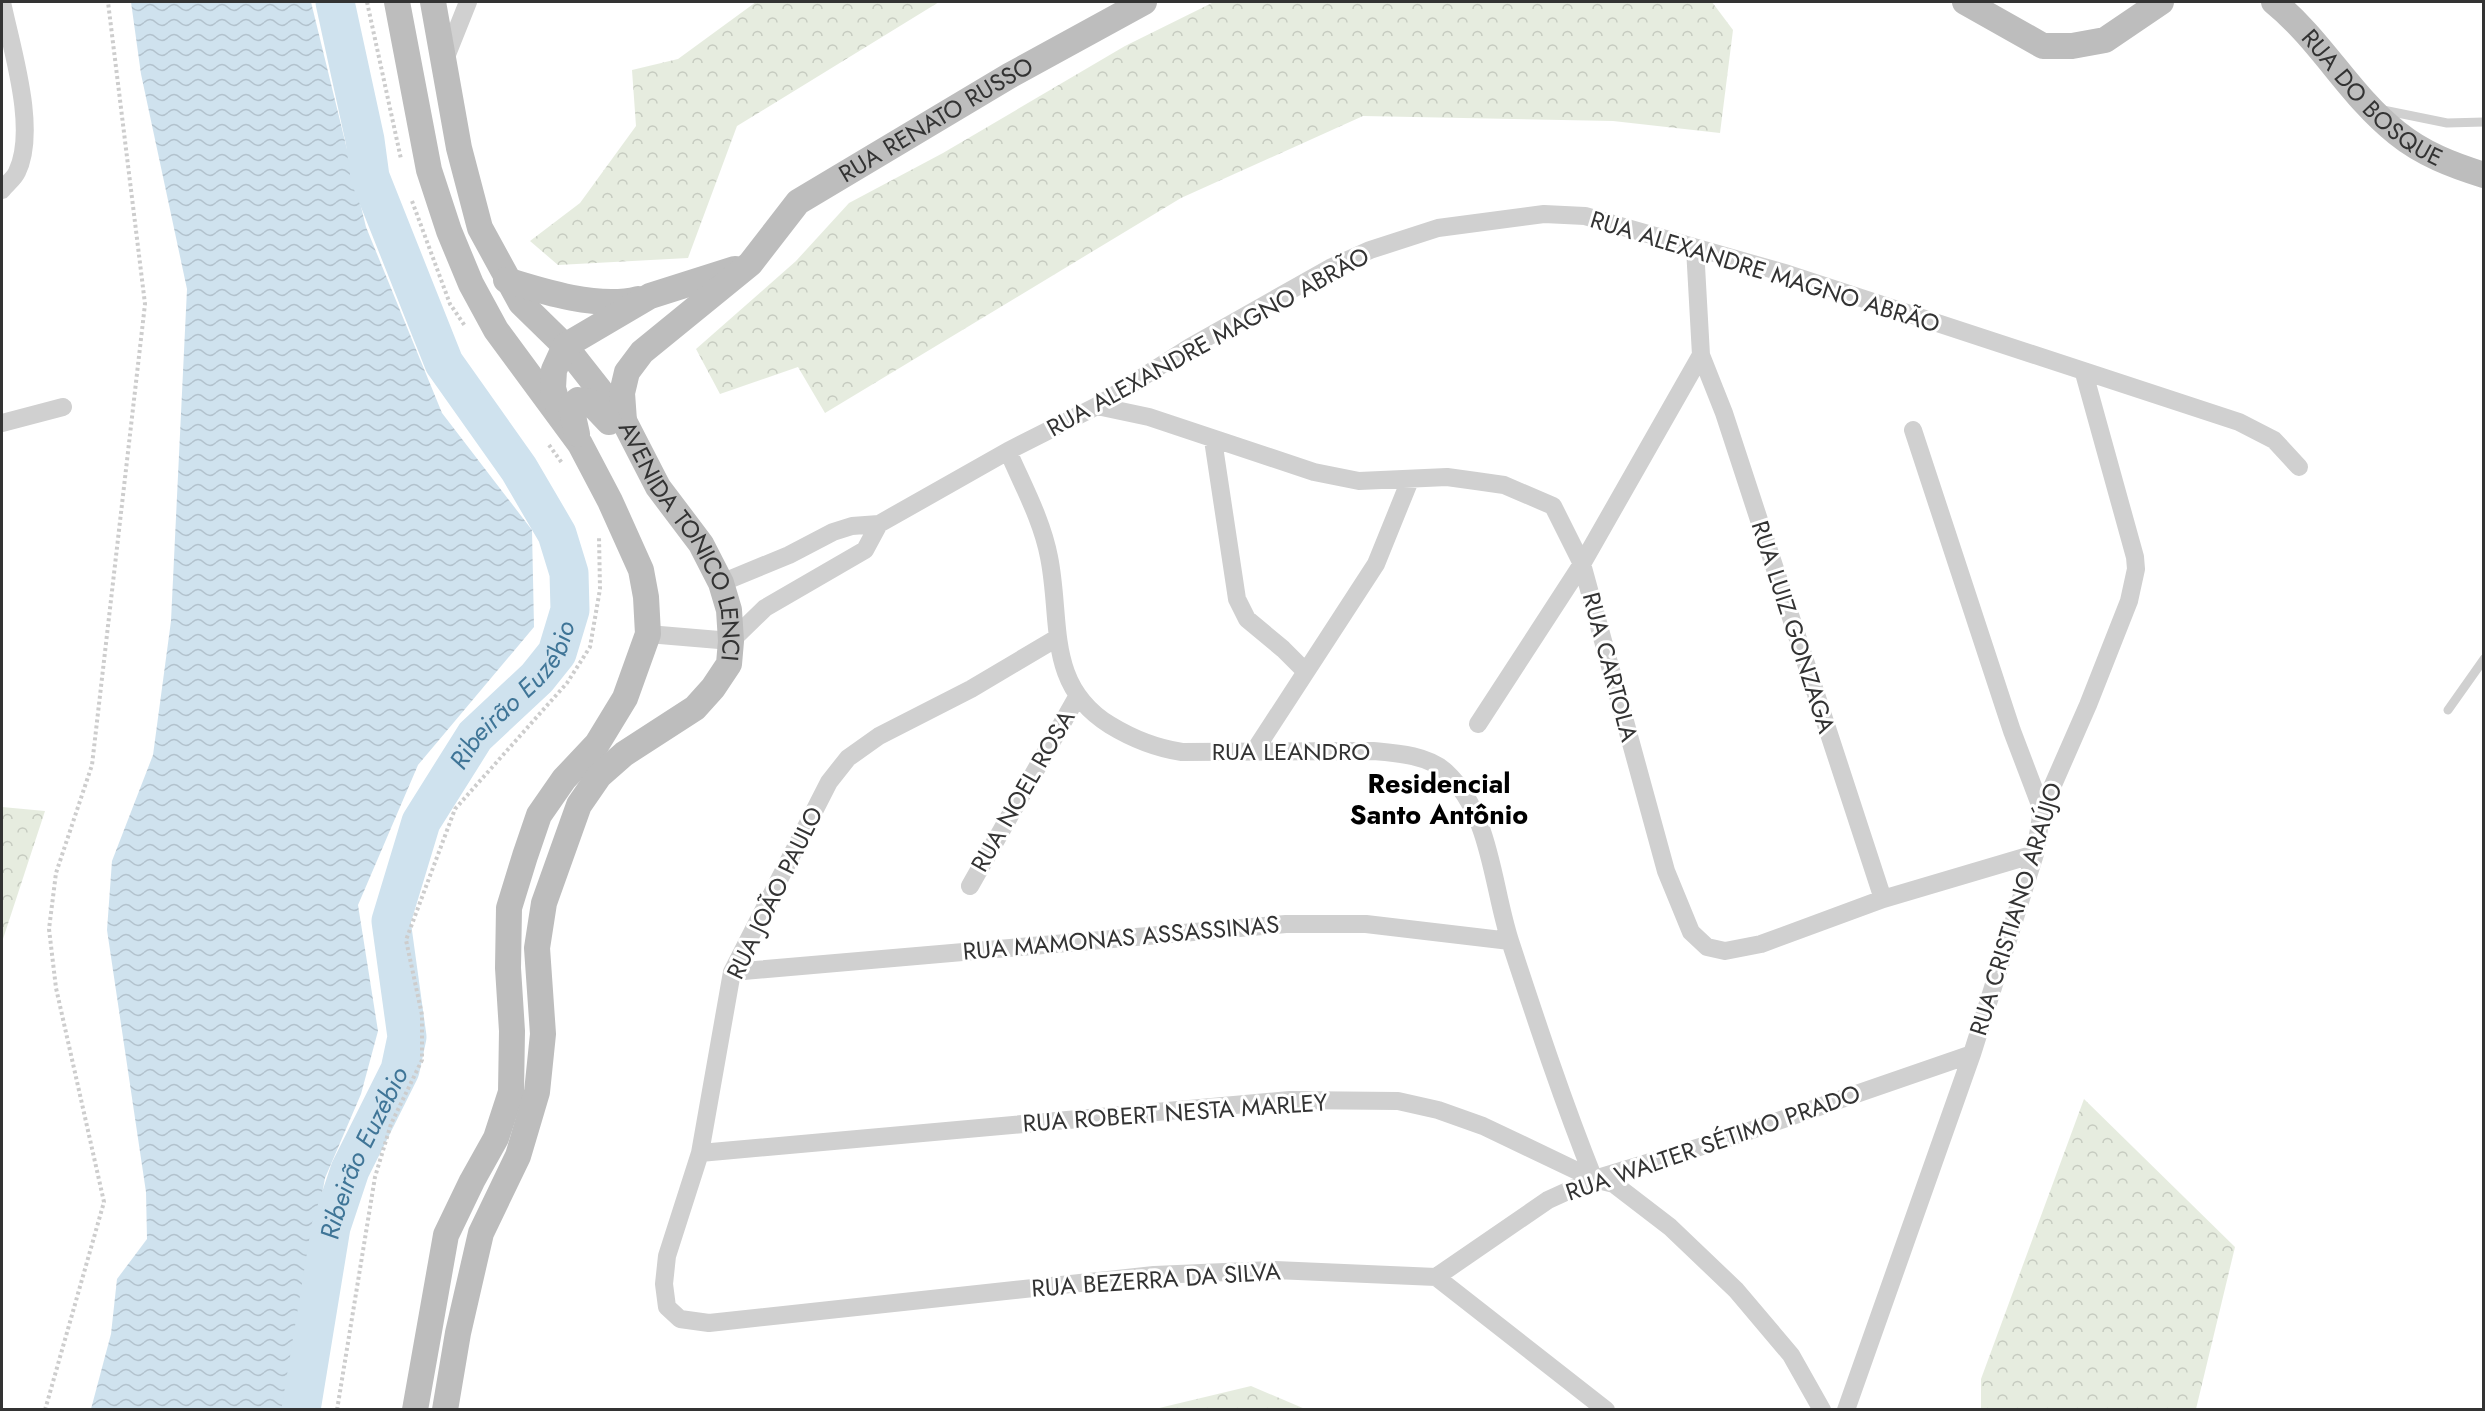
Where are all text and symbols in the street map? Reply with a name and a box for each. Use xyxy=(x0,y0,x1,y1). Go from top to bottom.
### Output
street label: RUA DO BOSQUE xyxy=(2293,21,2449,175)
street label: RUA RENATO RUSSO xyxy=(832,48,1039,191)
street label: RUA ALEXANDRE MAGNO ABRÃO xyxy=(1586,202,1944,341)
street label: RUA ALEXANDRE MAGNO ABRÃO xyxy=(1040,238,1375,445)
street label: AVENIDA TONICO LENCI xyxy=(610,415,749,663)
street label: RUA LUIZ GONZAGA xyxy=(1743,516,1844,738)
street label: RUA CARTOLA xyxy=(1574,588,1647,746)
water label: Ribeirão Euzébio xyxy=(440,616,585,776)
street label: RUA NOEL ROSA xyxy=(962,703,1083,878)
street label: RUA LEANDRO xyxy=(1212,734,1370,769)
district label: Residencial Santo Antônio xyxy=(1350,764,1528,834)
street label: RUA CRISTIANO ARAÚJO xyxy=(1960,778,2071,1040)
street label: RUA JOÃO PAULO xyxy=(718,801,832,985)
street label: RUA MAMONAS ASSASSINAS xyxy=(961,906,1281,969)
water label: Ribeirão Euzébio xyxy=(310,1060,418,1242)
street label: RUA WALTER SÉTIMO PRADO xyxy=(1561,1076,1865,1209)
street label: RUA ROBERT NESTA MARLEY xyxy=(1021,1084,1329,1141)
street label: RUA BEZERRA DA SILVA xyxy=(1030,1253,1282,1306)

